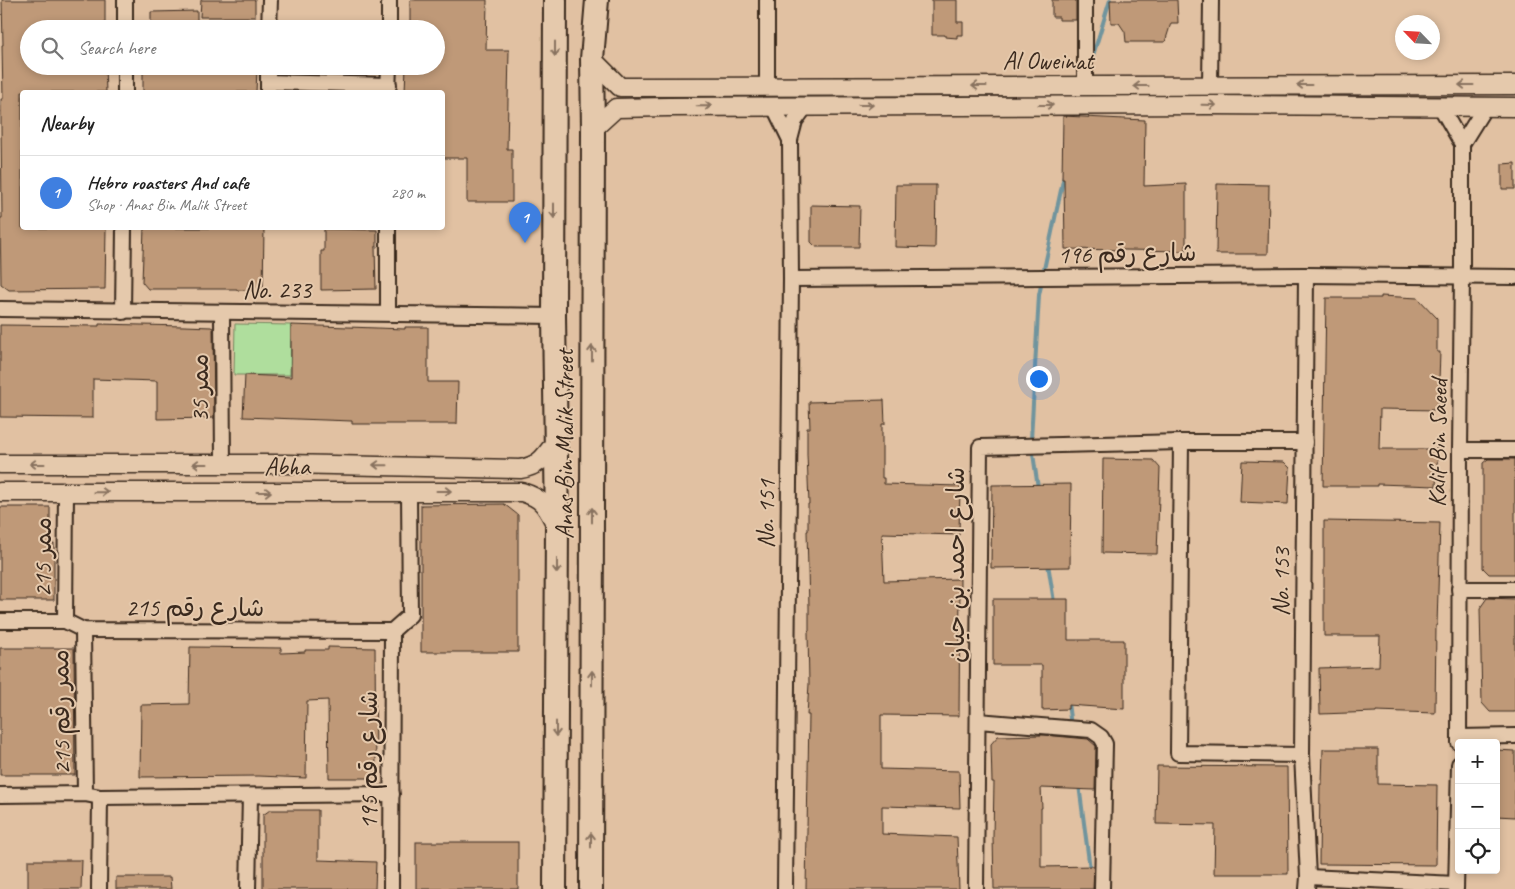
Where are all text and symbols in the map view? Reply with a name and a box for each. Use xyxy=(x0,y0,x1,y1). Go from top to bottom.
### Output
north arrow xyxy=(1395,15,1440,60)
search box xyxy=(20,20,445,75)
icon: search xyxy=(38,34,66,62)
text: Search here xyxy=(78,36,155,60)
one-way arrow xyxy=(550,40,560,56)
street label: Al Oweinat xyxy=(1003,45,1096,77)
one-way arrow xyxy=(1296,80,1312,90)
one-way arrow xyxy=(1459,80,1475,90)
one-way arrow xyxy=(971,81,988,91)
one-way arrow xyxy=(1134,81,1150,91)
one-way arrow xyxy=(858,100,874,110)
one-way arrow xyxy=(1038,100,1054,110)
one-way arrow xyxy=(1200,100,1216,110)
one-way arrow xyxy=(695,101,711,111)
text: Nearby xyxy=(40,110,93,136)
text: Hebro roasters And cafe xyxy=(87,171,249,195)
text: 1 xyxy=(52,183,60,203)
text: 280 m xyxy=(391,183,425,203)
text: Shop · Anas Bin Malik Street xyxy=(87,195,246,215)
pin: 1 xyxy=(509,202,541,243)
one-way arrow xyxy=(549,202,559,219)
street label: شارع رقم 196 xyxy=(1057,237,1197,273)
street label: No. 233 xyxy=(243,274,313,306)
one-way arrow xyxy=(587,345,597,362)
street label: Anas Bin Malik Street xyxy=(549,346,581,539)
street label: ممر 35 xyxy=(184,353,216,423)
your location xyxy=(1026,366,1052,392)
street label: Kalif Bin Saeed xyxy=(1421,375,1455,507)
street label: Abha xyxy=(264,451,312,483)
one-way arrow xyxy=(29,459,46,469)
one-way arrow xyxy=(192,459,208,469)
one-way arrow xyxy=(372,461,388,470)
street label: شارع احمد بن حيان xyxy=(940,467,973,663)
street label: No. 151 xyxy=(749,478,783,549)
one-way arrow xyxy=(435,486,451,496)
one-way arrow xyxy=(92,487,109,497)
one-way arrow xyxy=(255,487,271,497)
one-way arrow xyxy=(587,508,597,524)
street label: ممر 215 xyxy=(27,517,59,597)
street label: No. 153 xyxy=(1264,546,1298,617)
one-way arrow xyxy=(552,558,562,574)
street label: شارع رقم 215 xyxy=(126,592,264,626)
street label: ممر رقم 215 xyxy=(44,649,80,775)
one-way arrow xyxy=(587,670,597,686)
street label: شارع رقم 195 xyxy=(353,691,387,829)
one-way arrow xyxy=(551,720,561,736)
map controls xyxy=(1455,739,1500,874)
button: + xyxy=(1455,739,1500,784)
button: − xyxy=(1455,784,1500,829)
button: locate xyxy=(1455,829,1500,874)
one-way arrow xyxy=(586,833,596,849)

